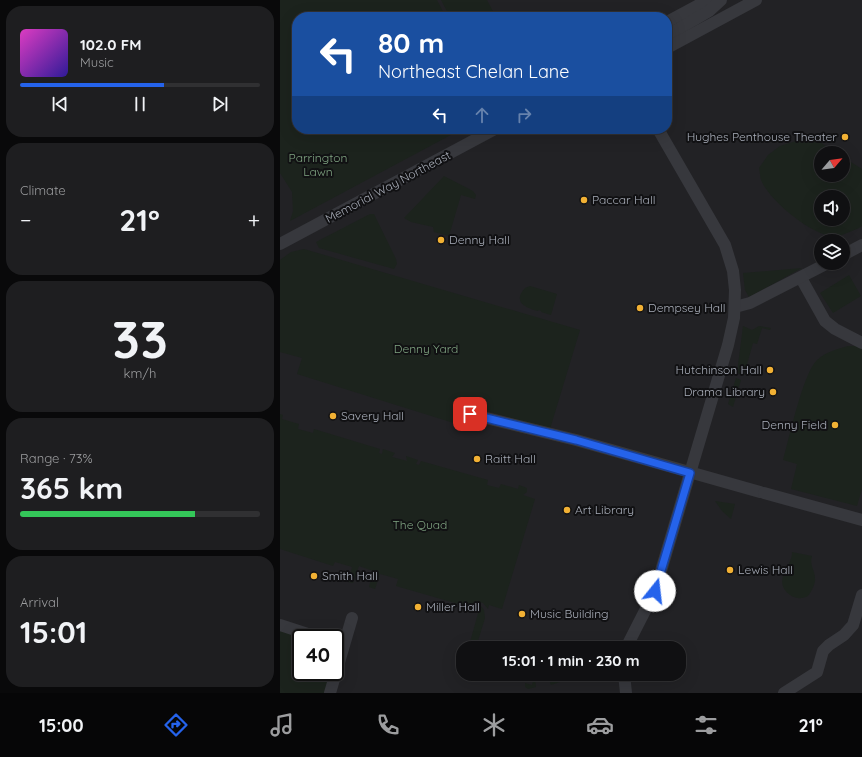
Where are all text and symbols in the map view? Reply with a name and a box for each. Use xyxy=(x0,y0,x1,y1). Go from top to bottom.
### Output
text: 80 m xyxy=(378,25,444,60)
icon: left xyxy=(312,28,364,80)
text: 102.0 FM xyxy=(80,35,141,54)
text: Music xyxy=(80,54,114,70)
text: Northeast Chelan Lane xyxy=(378,60,569,83)
icon: previous xyxy=(49,93,71,115)
icon: pause xyxy=(129,93,151,115)
icon: next xyxy=(209,93,231,115)
icon: left xyxy=(429,104,451,126)
icon: ahead xyxy=(471,104,493,126)
icon: right xyxy=(513,104,535,126)
place label: Hughes Penthouse Theater xyxy=(687,129,837,144)
marker: Hughes Penthouse Theater xyxy=(840,132,850,142)
north arrow xyxy=(814,146,850,182)
map controls xyxy=(814,146,850,270)
street label: Memorial Way Northeast xyxy=(323,147,453,226)
park label: Parrington Lawn xyxy=(289,150,347,179)
text: Climate xyxy=(20,182,66,198)
button: sound xyxy=(814,190,850,226)
place label: Paccar Hall xyxy=(592,192,655,207)
marker: Paccar Hall xyxy=(579,195,589,205)
text: 21° xyxy=(119,201,160,239)
text: − xyxy=(20,206,31,234)
text: + xyxy=(248,206,260,234)
place label: Denny Hall xyxy=(449,232,510,247)
button: layers xyxy=(814,234,850,270)
marker: Denny Hall xyxy=(436,235,446,245)
place label: Dempsey Hall xyxy=(648,300,726,315)
marker: Dempsey Hall xyxy=(635,303,645,313)
text: 33 xyxy=(112,306,168,371)
park label: Denny Yard xyxy=(394,341,458,356)
place label: Hutchinson Hall xyxy=(675,362,762,377)
text: km/h xyxy=(124,365,156,381)
marker: Hutchinson Hall xyxy=(765,365,775,375)
place label: Drama Library xyxy=(684,384,765,399)
marker: Drama Library xyxy=(768,387,778,397)
pin xyxy=(453,397,487,431)
icon: arrive xyxy=(459,403,481,425)
place label: Savery Hall xyxy=(341,408,404,423)
marker: Savery Hall xyxy=(328,411,338,421)
place label: Denny Field xyxy=(762,417,827,432)
marker: Denny Field xyxy=(830,420,840,430)
text: Range · 73% xyxy=(20,450,93,466)
place label: Raitt Hall xyxy=(485,451,536,466)
marker: Raitt Hall xyxy=(472,454,482,464)
text: 365 km xyxy=(20,469,123,507)
place label: Art Library xyxy=(575,502,634,517)
marker: Art Library xyxy=(562,505,572,515)
park label: The Quad xyxy=(393,517,447,532)
place label: Lewis Hall xyxy=(738,562,793,577)
marker: Lewis Hall xyxy=(725,565,735,575)
place label: Smith Hall xyxy=(322,568,378,583)
position arrow xyxy=(634,570,676,612)
marker: Smith Hall xyxy=(309,571,319,581)
text: Arrival xyxy=(20,594,59,610)
place label: Miller Hall xyxy=(426,599,480,614)
marker: Miller Hall xyxy=(413,602,423,612)
place label: Music Building xyxy=(530,606,609,621)
marker: Music Building xyxy=(517,609,527,619)
text: 15:01 xyxy=(20,613,87,651)
speed limit sign: 40 xyxy=(292,629,344,681)
text: 15:01 · 1 min · 230 m xyxy=(502,651,640,670)
icon: directions xyxy=(162,711,190,739)
icon: music xyxy=(268,711,296,739)
icon: phone xyxy=(374,711,402,739)
icon: climate xyxy=(480,711,508,739)
icon: car xyxy=(586,711,614,739)
icon: filters xyxy=(692,711,720,739)
text: 15:00 xyxy=(39,714,83,737)
text: 21° xyxy=(799,714,823,737)

